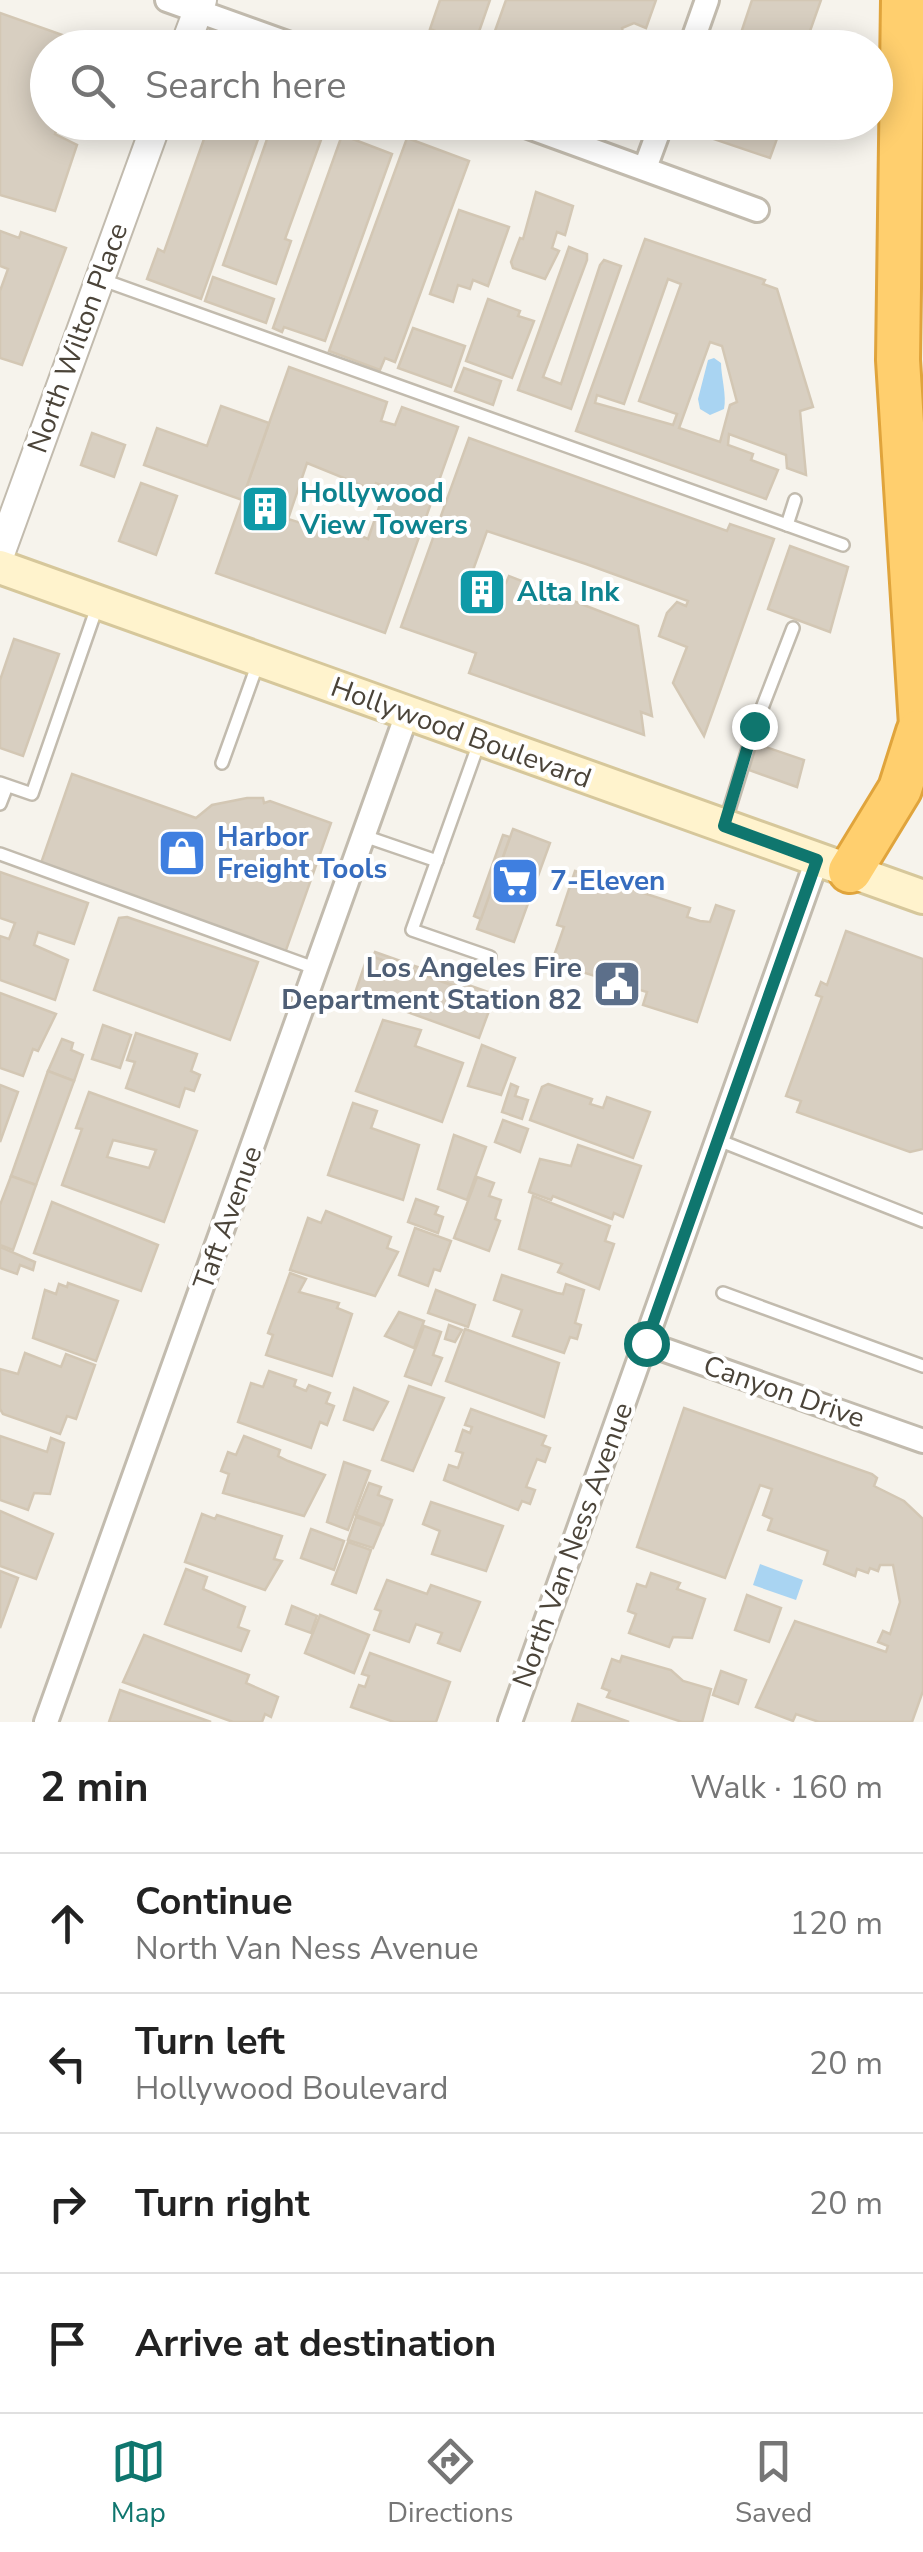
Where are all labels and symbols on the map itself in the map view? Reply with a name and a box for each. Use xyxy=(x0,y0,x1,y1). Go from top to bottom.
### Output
street label: North Wilton Place xyxy=(19,218,137,458)
place label: Hollywood View Towers xyxy=(299,474,468,544)
building icon: Hollywood View Towers xyxy=(239,483,291,535)
building icon: Alta Ink xyxy=(456,566,508,618)
place label: Alta Ink xyxy=(517,573,620,611)
street label: Hollywood Boulevard xyxy=(326,668,596,798)
route end xyxy=(732,704,778,750)
place label: Harbor Freight Tools xyxy=(217,818,387,888)
shop icon: Harbor Freight Tools xyxy=(156,827,208,879)
supermarket icon: 7-Eleven xyxy=(489,855,541,907)
place label: 7-Eleven xyxy=(550,862,665,900)
place label: Los Angeles Fire Department Station 82 xyxy=(281,949,582,1019)
public building icon: Los Angeles Fire Department Station 82 xyxy=(591,958,643,1010)
street label: Taft Avenue xyxy=(184,1141,272,1295)
route start xyxy=(624,1321,670,1367)
street label: Canyon Drive xyxy=(698,1347,870,1437)
street label: North Van Ness Avenue xyxy=(504,1397,642,1693)

